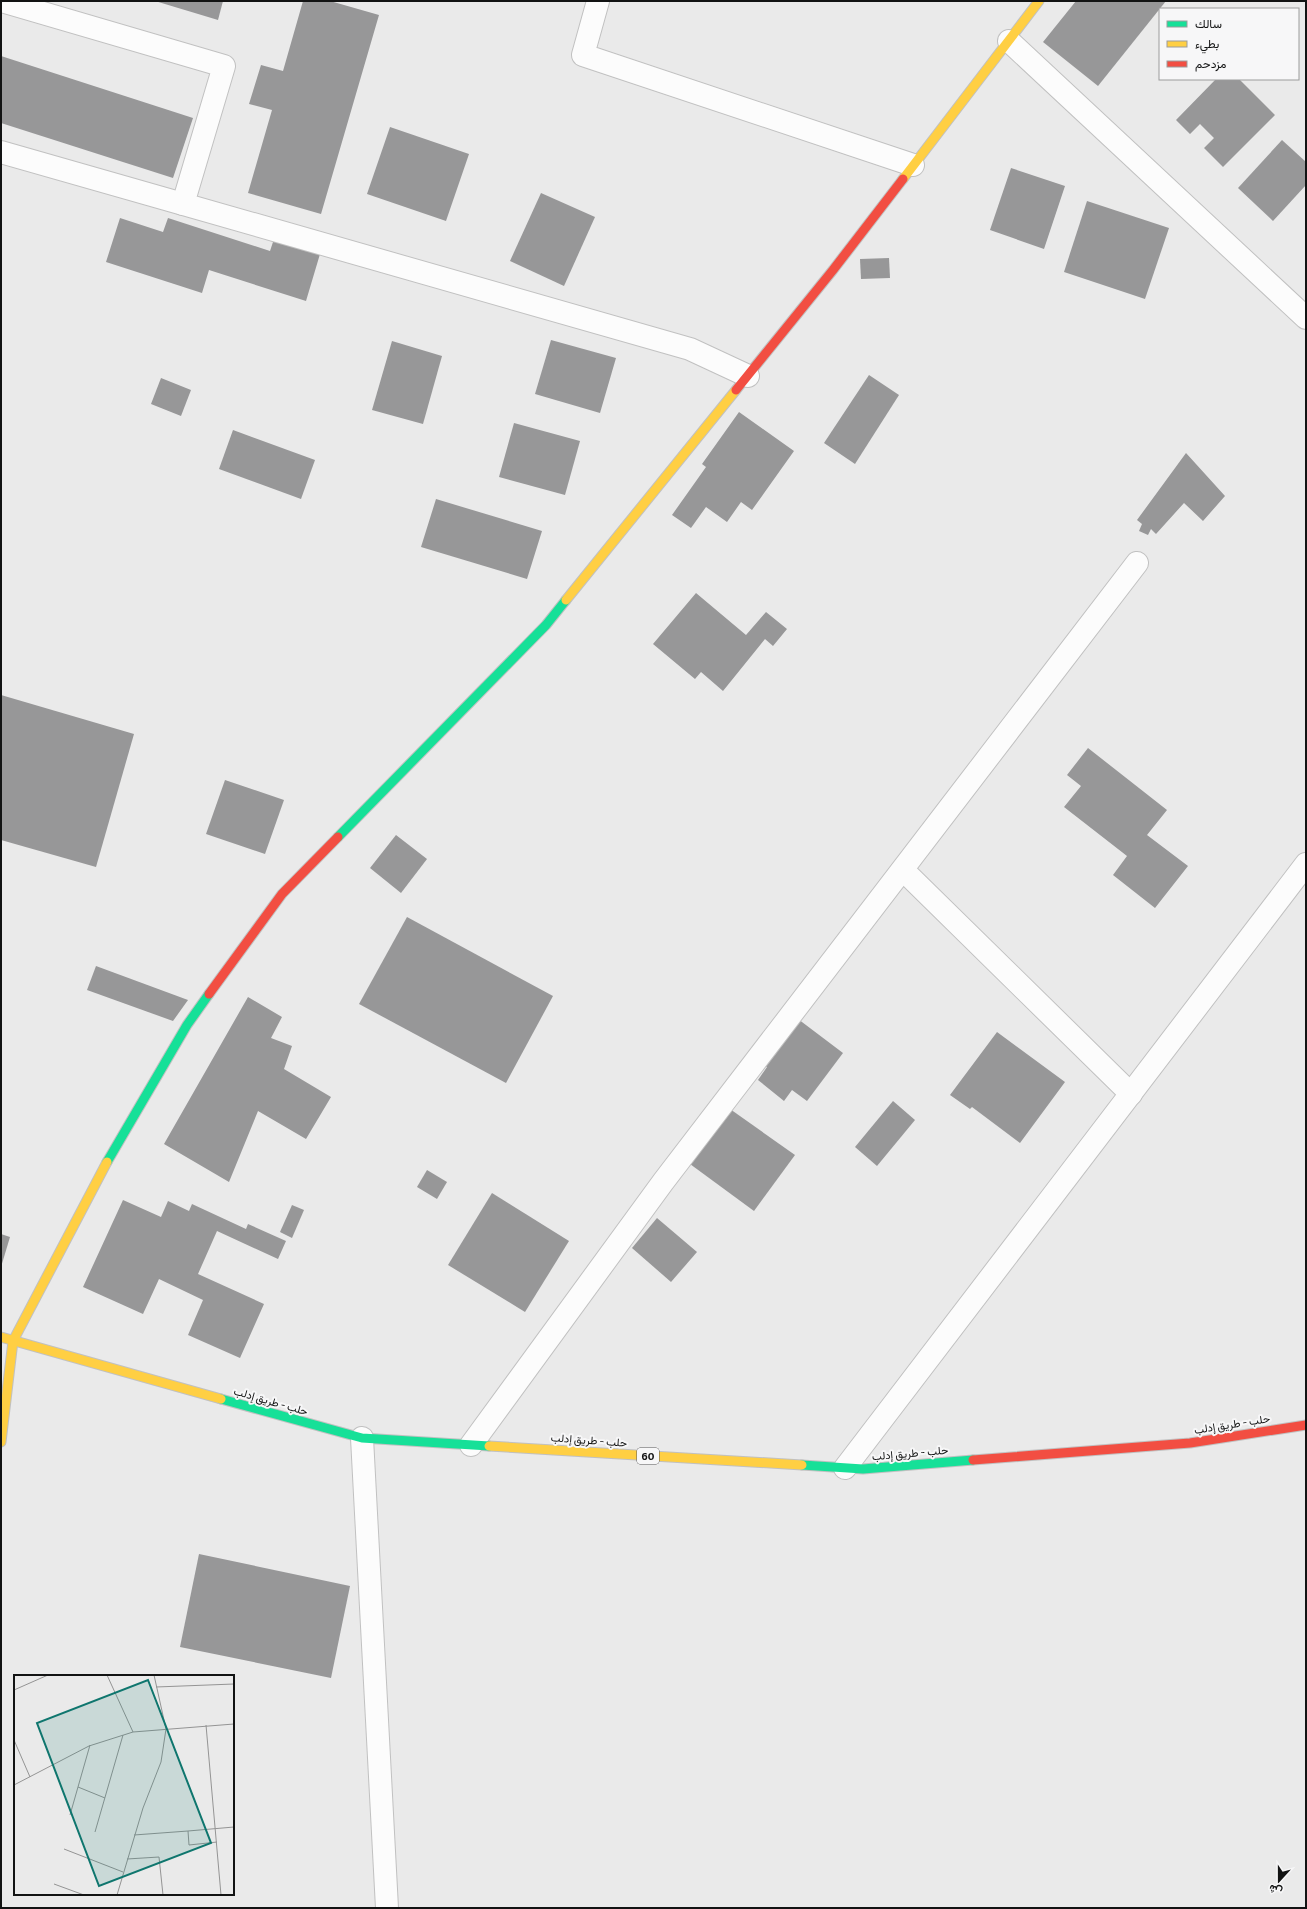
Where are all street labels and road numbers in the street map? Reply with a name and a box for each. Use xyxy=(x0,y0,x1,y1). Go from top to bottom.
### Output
street label: حلب - طريق إدلب xyxy=(232,1384,310,1418)
street label: حلب - طريق إدلب xyxy=(1193,1411,1271,1437)
street label: حلب - طريق إدلب xyxy=(550,1430,628,1450)
street label: حلب - طريق إدلب xyxy=(871,1443,949,1463)
road number: 60 xyxy=(637,1448,659,1464)

